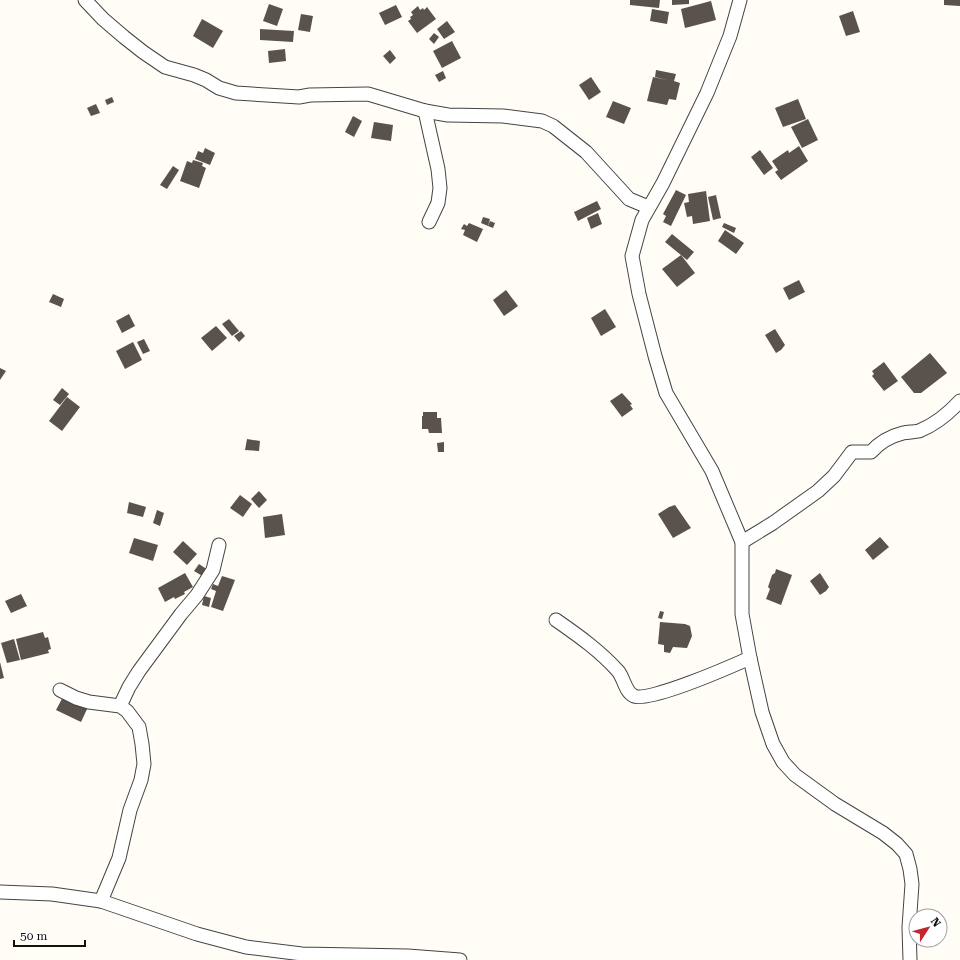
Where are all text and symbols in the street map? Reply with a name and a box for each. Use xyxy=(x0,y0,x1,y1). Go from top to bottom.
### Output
north arrow xyxy=(908,908,948,948)
text: N xyxy=(928,915,944,930)
scale bar xyxy=(14,922,85,948)
text: 50 m xyxy=(20,929,47,943)

